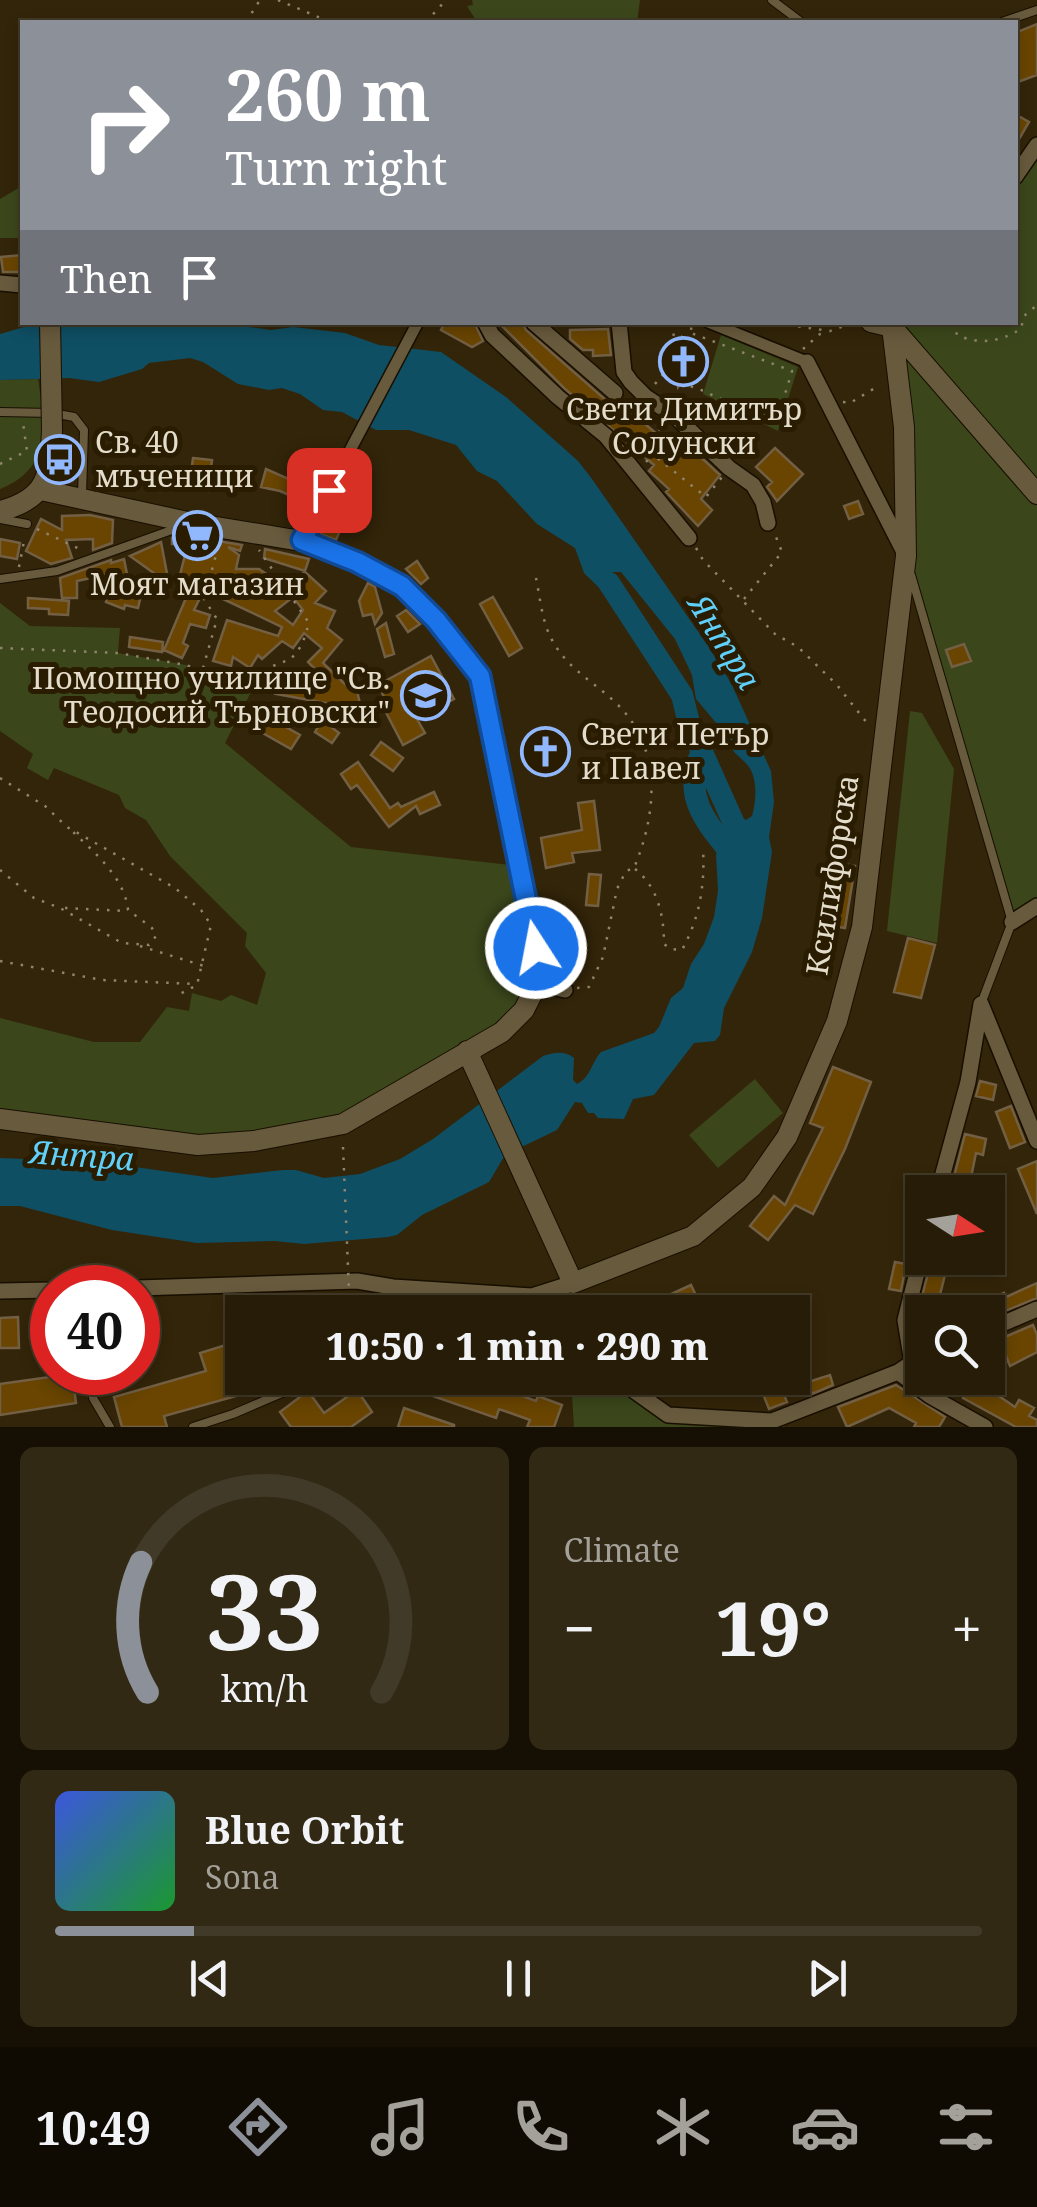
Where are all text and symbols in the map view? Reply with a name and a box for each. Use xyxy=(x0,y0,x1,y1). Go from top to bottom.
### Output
text: 260 m xyxy=(225,46,431,142)
icon: right xyxy=(60,60,190,190)
text: Turn right xyxy=(225,137,447,198)
icon: arrive xyxy=(172,250,227,305)
text: Then xyxy=(60,252,152,304)
church icon: Свети Димитър Солунски xyxy=(658,335,710,387)
place label: Свети Димитър Солунски xyxy=(566,388,802,463)
place label: Св. 40 мъченици xyxy=(95,421,254,496)
bus stop icon: Св. 40 мъченици xyxy=(34,434,86,486)
pin xyxy=(287,448,372,533)
icon: arrive xyxy=(302,463,357,518)
supermarket icon: Моят магазин xyxy=(171,510,223,562)
place label: Моят магазин xyxy=(90,563,304,604)
water label: Янтра xyxy=(678,584,771,697)
place label: Помощно училище "Св. Теодосий Търновски" xyxy=(32,657,390,732)
school or university icon: Помощно училище "Св. Теодосий Търновски" xyxy=(399,670,451,722)
place label: Свети Петър и Павел xyxy=(581,713,769,788)
church icon: Свети Петър и Павел xyxy=(520,726,572,778)
street label: Ксилифорска xyxy=(795,772,868,978)
position arrow xyxy=(484,896,588,1000)
water label: Янтра xyxy=(26,1129,136,1180)
north arrow xyxy=(905,1175,1005,1275)
map controls xyxy=(905,1175,1005,1395)
speed limit sign: 40 xyxy=(30,1265,160,1395)
button: search xyxy=(905,1295,1005,1395)
text: 10:50 · 1 min · 290 m xyxy=(326,1319,709,1371)
text: Climate xyxy=(564,1528,680,1571)
text: 33 xyxy=(205,1539,323,1680)
text: 19° xyxy=(716,1576,831,1678)
text: − xyxy=(564,1590,595,1665)
text: + xyxy=(951,1590,982,1665)
text: km/h xyxy=(220,1664,308,1712)
text: Blue Orbit xyxy=(205,1803,404,1855)
text: Sona xyxy=(205,1855,280,1898)
icon: previous xyxy=(182,1951,237,2006)
icon: pause xyxy=(491,1951,546,2006)
icon: next xyxy=(800,1951,855,2006)
icon: directions xyxy=(223,2092,293,2162)
icon: music xyxy=(365,2092,435,2162)
icon: phone xyxy=(506,2092,576,2162)
icon: climate xyxy=(648,2092,718,2162)
icon: car xyxy=(790,2092,860,2162)
icon: filters xyxy=(931,2092,1001,2162)
text: 10:49 xyxy=(36,2097,151,2158)

